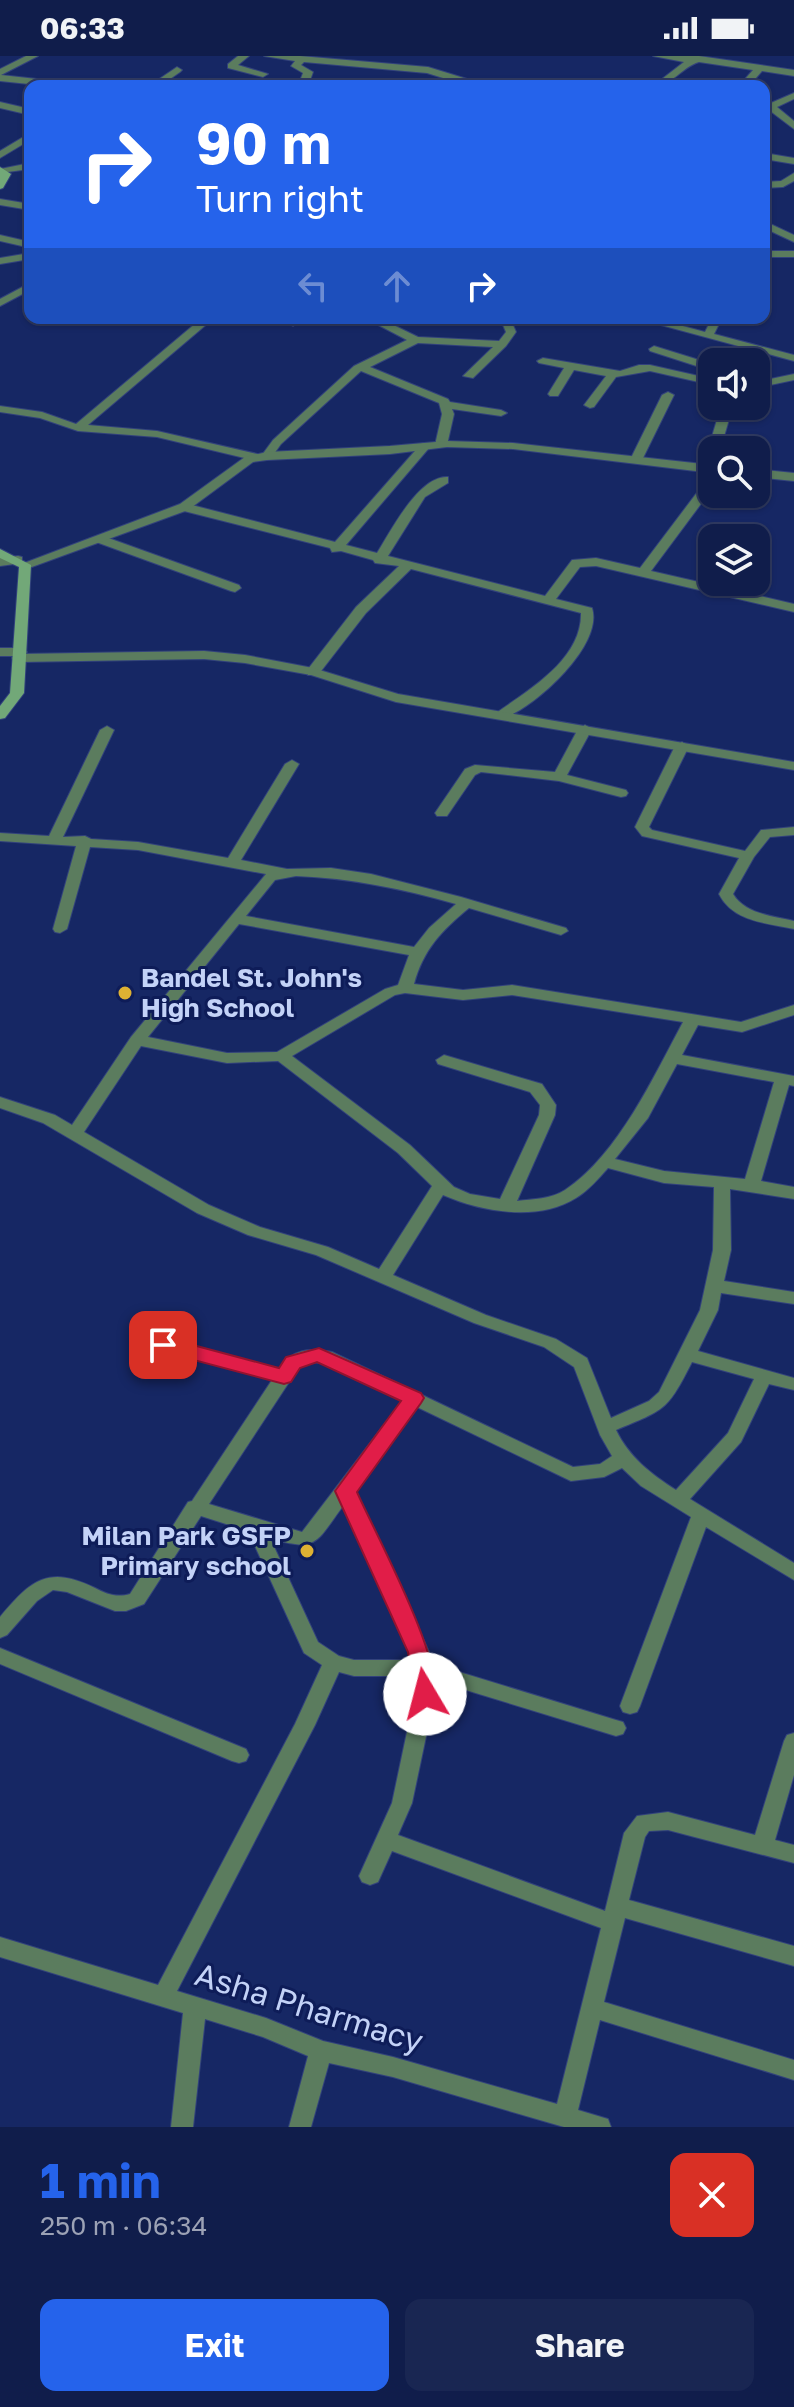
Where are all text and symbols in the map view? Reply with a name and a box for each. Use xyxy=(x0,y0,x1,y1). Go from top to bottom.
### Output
text: 06:33 xyxy=(40,10,125,46)
text: 90 m xyxy=(196,109,331,176)
icon: right xyxy=(64,112,168,216)
text: Turn right xyxy=(196,177,364,220)
icon: left xyxy=(291,264,335,308)
icon: ahead xyxy=(375,264,419,308)
icon: right xyxy=(459,264,503,308)
map controls xyxy=(698,348,770,596)
button: sound xyxy=(698,348,770,420)
button: search xyxy=(698,436,770,508)
button: layers xyxy=(698,524,770,596)
place label: Bandel St. John's High School xyxy=(141,962,362,1023)
marker: Bandel St. John's High School xyxy=(116,984,134,1002)
pin xyxy=(129,1311,197,1379)
icon: arrive xyxy=(141,1323,185,1367)
place label: Milan Park GSFP Primary school xyxy=(81,1520,291,1581)
marker: Milan Park GSFP Primary school xyxy=(298,1542,316,1560)
position arrow xyxy=(383,1652,467,1736)
street label: Asha Pharmacy xyxy=(191,1954,428,2060)
text: 1 min xyxy=(40,2151,161,2209)
button: close xyxy=(670,2153,754,2237)
text: 250 m · 06:34 xyxy=(40,2210,207,2241)
button: Exit xyxy=(40,2299,389,2391)
button: Share xyxy=(405,2299,754,2391)

